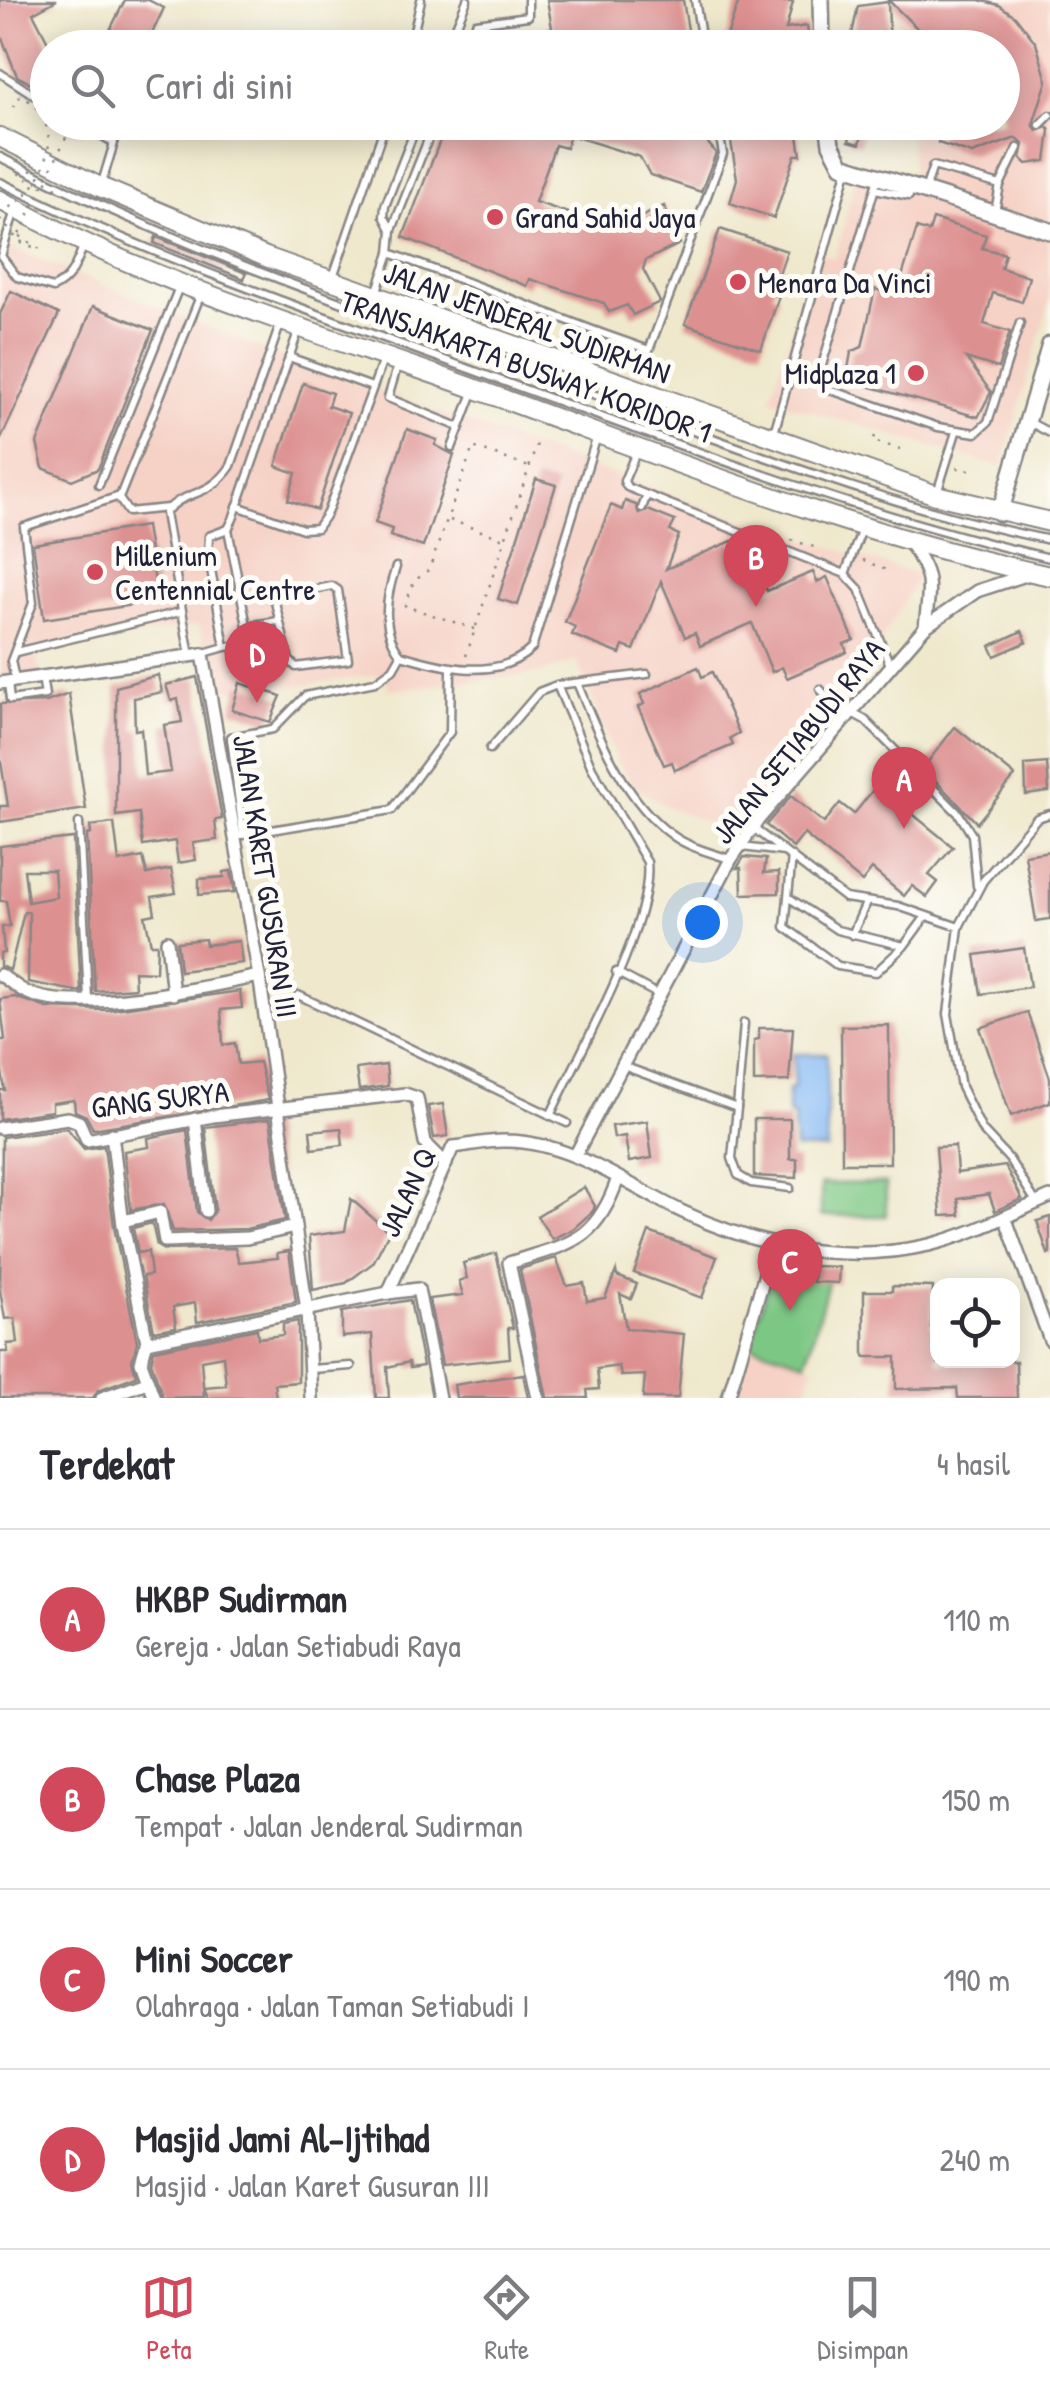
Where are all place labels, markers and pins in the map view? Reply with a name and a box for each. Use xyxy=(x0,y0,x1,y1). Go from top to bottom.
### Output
place label: Grand Sahid Jaya xyxy=(515,197,696,237)
marker: Grand Sahid Jaya xyxy=(484,206,506,228)
place label: Menara Da Vinci xyxy=(758,262,932,302)
marker: Menara Da Vinci xyxy=(727,271,749,293)
place label: Midplaza 1 xyxy=(785,353,896,393)
marker: Midplaza 1 xyxy=(905,362,927,384)
pin: B xyxy=(724,524,788,607)
place label: Millenium Centennial Centre xyxy=(115,535,315,609)
marker: Millenium Centennial Centre xyxy=(84,561,106,583)
pin: D xyxy=(224,620,290,703)
pin: A xyxy=(872,746,936,829)
pin: C xyxy=(758,1228,822,1311)

